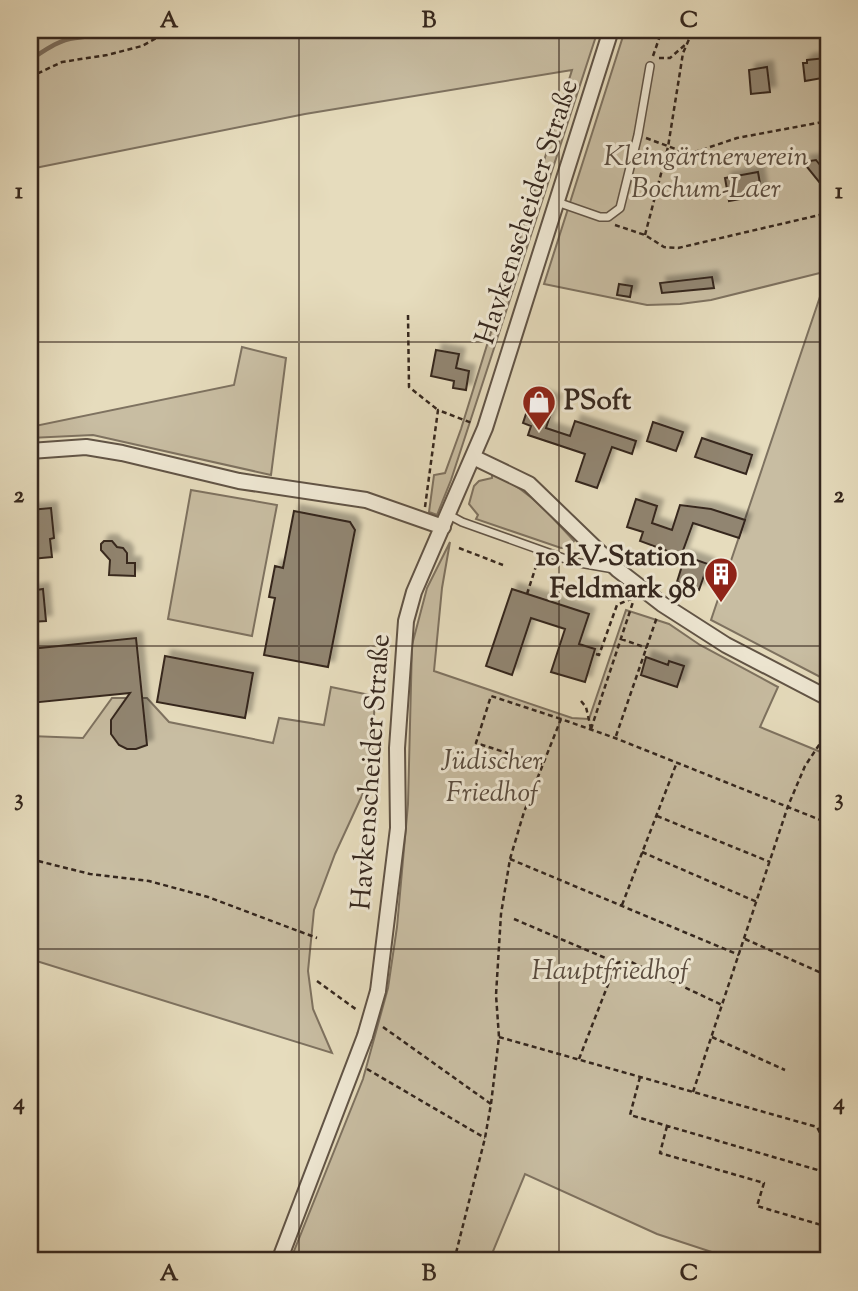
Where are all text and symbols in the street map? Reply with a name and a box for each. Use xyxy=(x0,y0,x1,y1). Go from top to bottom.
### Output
text: A xyxy=(160,5,179,38)
text: B xyxy=(422,5,437,38)
text: C xyxy=(680,5,698,38)
street label: Havkenscheider Straße xyxy=(466,74,590,350)
park label: Kleingärtnerverein Bochum-Laer xyxy=(604,138,809,210)
text: 1 xyxy=(15,176,23,209)
text: 1 xyxy=(835,176,843,209)
place label: PSoft xyxy=(564,382,631,422)
shop icon: PSoft xyxy=(520,383,558,432)
text: 2 xyxy=(14,480,25,513)
text: 2 xyxy=(834,480,845,513)
place label: 10 kV-Station Feldmark 98 xyxy=(536,538,696,610)
building icon: 10 kV-Station Feldmark 98 xyxy=(702,555,740,604)
street label: Havkenscheider Straße xyxy=(342,633,402,911)
park label: Jüdischer Friedhof xyxy=(440,742,543,814)
text: 3 xyxy=(14,783,24,816)
text: 3 xyxy=(834,783,844,816)
park label: Hauptfriedhof xyxy=(532,952,691,992)
text: 4 xyxy=(12,1087,25,1120)
text: 4 xyxy=(832,1087,845,1120)
text: A xyxy=(160,1258,179,1291)
text: B xyxy=(422,1258,437,1291)
text: C xyxy=(680,1258,698,1291)

